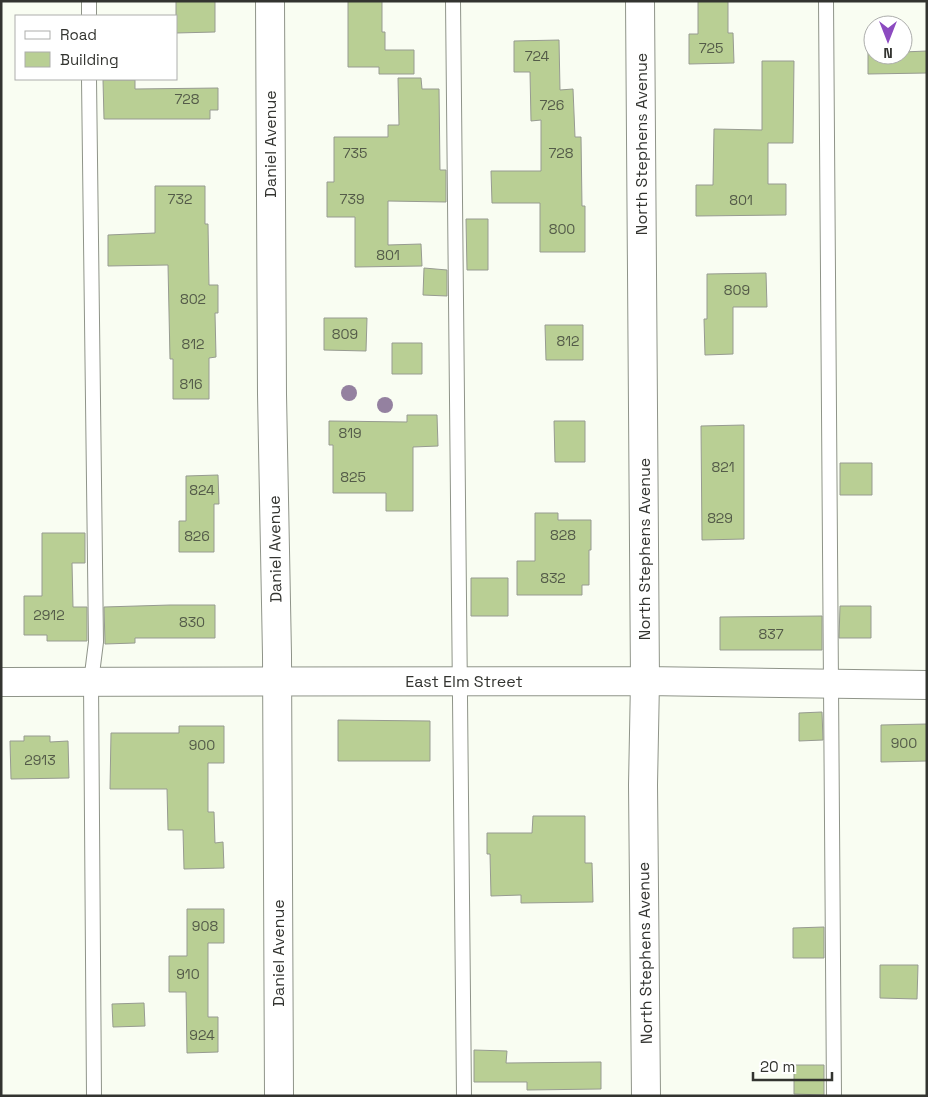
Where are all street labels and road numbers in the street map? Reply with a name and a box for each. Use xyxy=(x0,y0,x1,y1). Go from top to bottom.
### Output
street label: North Stephens Avenue xyxy=(631,53,652,235)
street label: Daniel Avenue xyxy=(260,90,281,198)
street label: North Stephens Avenue xyxy=(634,458,655,640)
street label: Daniel Avenue xyxy=(264,495,286,603)
street label: East Elm Street xyxy=(405,671,523,692)
street label: North Stephens Avenue xyxy=(633,862,657,1044)
street label: Daniel Avenue xyxy=(268,899,289,1007)

